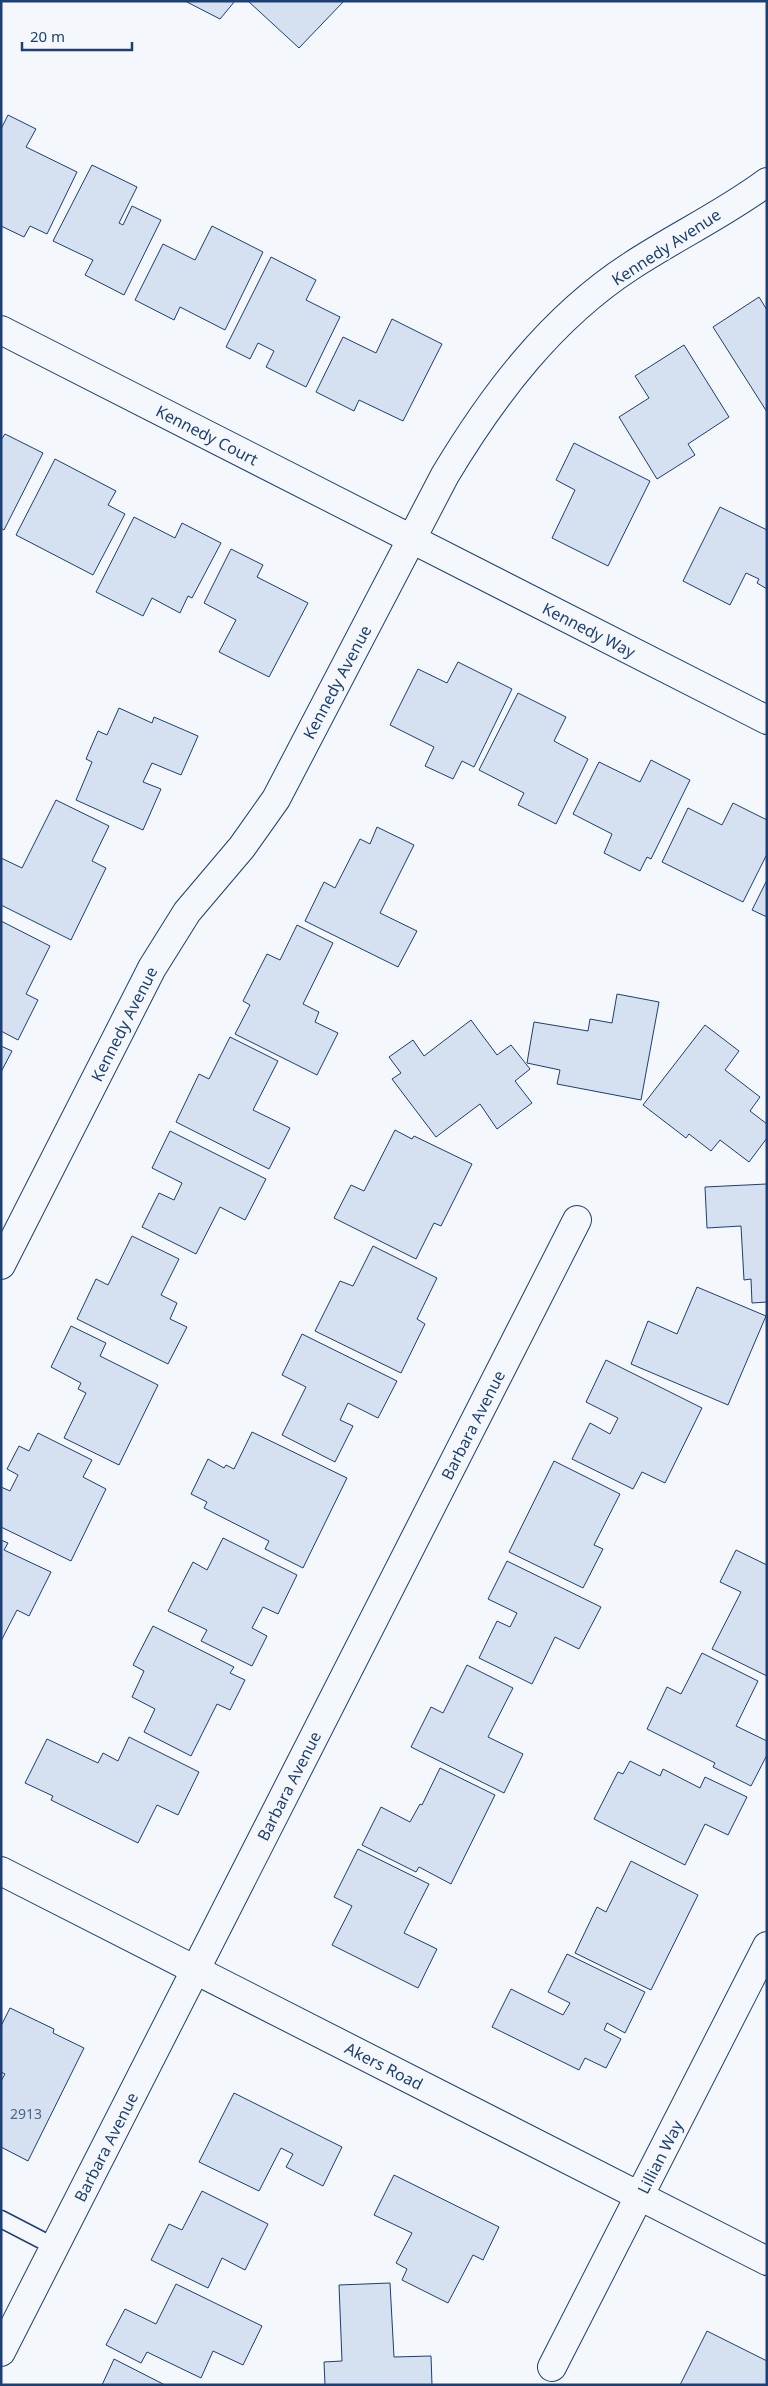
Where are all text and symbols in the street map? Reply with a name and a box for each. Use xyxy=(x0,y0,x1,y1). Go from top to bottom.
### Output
scale bar xyxy=(22,20,132,52)
text: 20 m xyxy=(30,26,65,46)
street label: Kennedy Avenue xyxy=(607,203,725,291)
street label: Kennedy Court xyxy=(152,400,262,470)
street label: Kennedy Way xyxy=(539,597,640,663)
street label: Kennedy Avenue xyxy=(298,621,376,743)
street label: Kennedy Avenue xyxy=(86,963,162,1085)
street label: Barbara Avenue xyxy=(436,1366,510,1484)
street label: Barbara Avenue xyxy=(252,1727,326,1845)
street label: Akers Road xyxy=(341,2037,427,2095)
street label: Barbara Avenue xyxy=(69,2088,143,2206)
house number: 2913 xyxy=(10,2104,42,2123)
street label: Lillian Way xyxy=(632,2116,688,2197)

